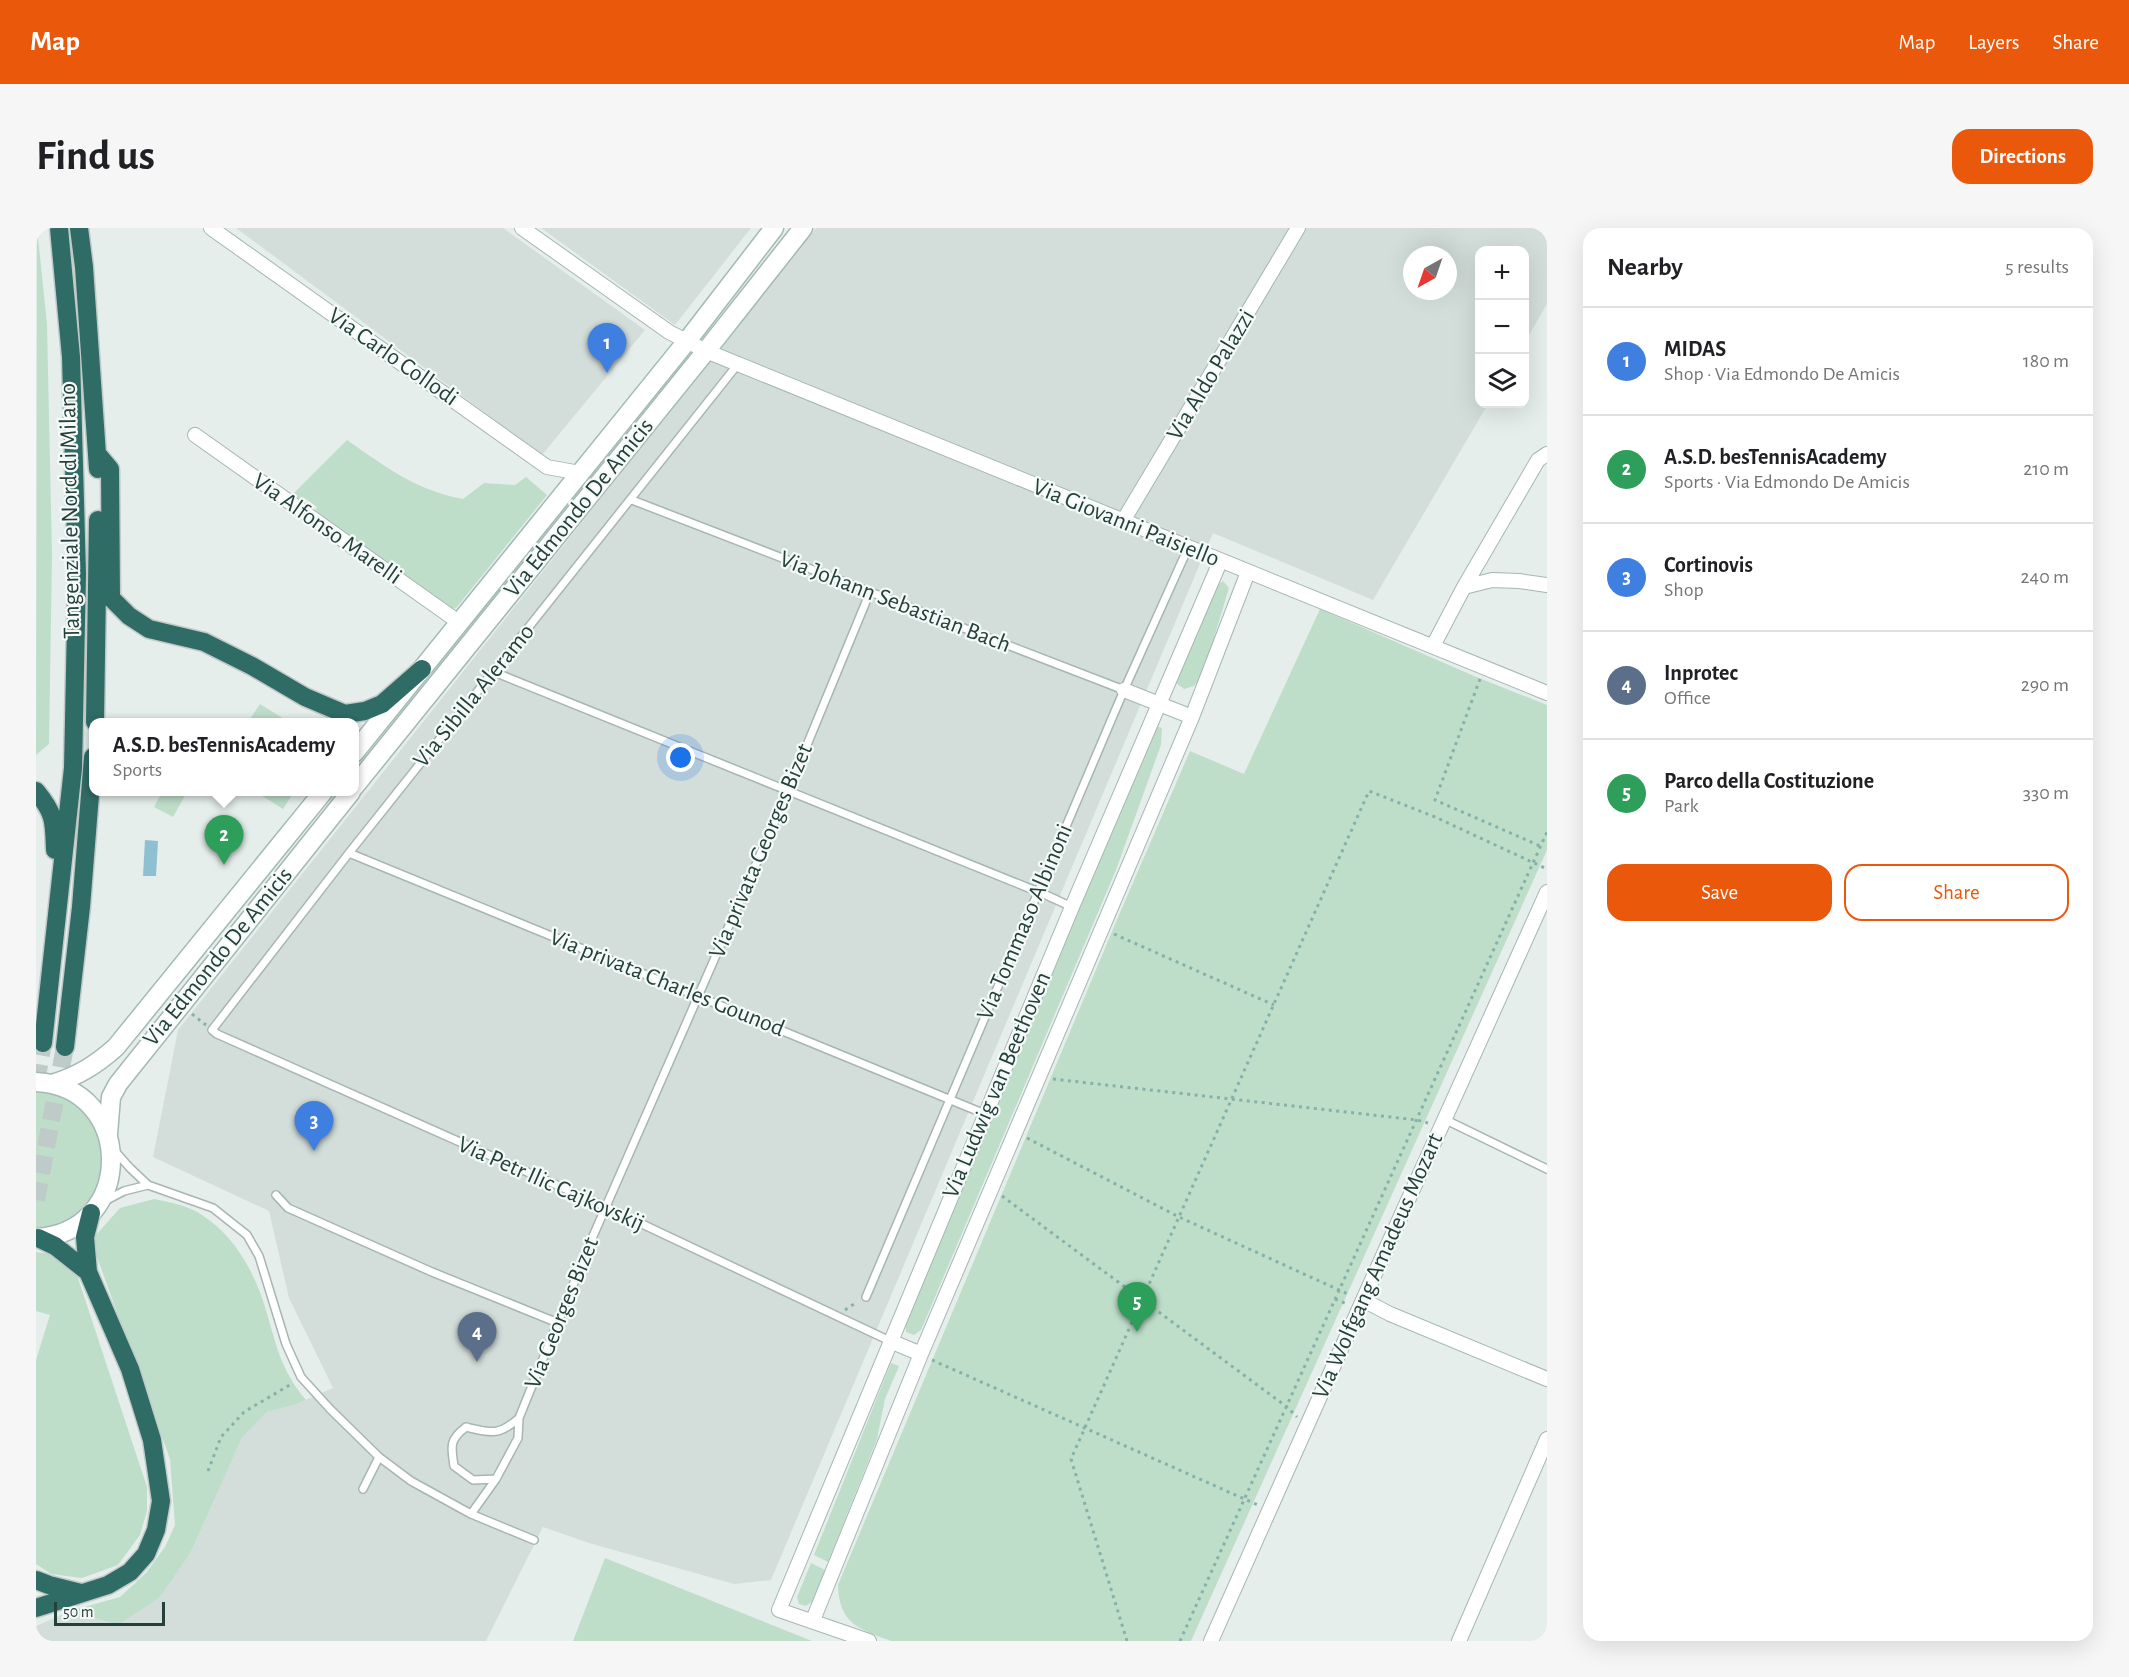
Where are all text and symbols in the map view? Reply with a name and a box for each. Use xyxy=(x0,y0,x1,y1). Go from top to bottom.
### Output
text: Map xyxy=(30,28,80,56)
text: Map xyxy=(1899,32,1935,53)
text: Layers xyxy=(1968,32,2019,53)
text: Share xyxy=(2052,32,2099,53)
button: Directions xyxy=(1952,129,2093,184)
text: Find us xyxy=(36,135,155,177)
north arrow xyxy=(1403,246,1457,300)
map controls xyxy=(1475,246,1529,408)
button: + xyxy=(1475,246,1529,300)
text: Nearby xyxy=(1607,254,1683,280)
text: 5 results xyxy=(2005,257,2069,277)
button: − xyxy=(1475,300,1529,354)
street label: Via Carlo Collodi xyxy=(324,303,462,411)
street label: Via Aldo Palazzi xyxy=(1163,305,1259,445)
pin: 1 xyxy=(588,324,626,373)
text: MIDAS xyxy=(1664,338,1726,360)
text: 1 xyxy=(1623,351,1630,371)
text: 180 m xyxy=(2023,351,2069,371)
button: layers xyxy=(1475,354,1529,408)
text: Shop · Via Edmondo De Amicis xyxy=(1664,364,1900,384)
street label: Tangenziale Nord di Milano xyxy=(56,383,84,639)
street label: Via Edmondo De Amicis xyxy=(500,414,658,602)
text: A.S.D. besTennisAcademy xyxy=(1664,446,1887,468)
text: 2 xyxy=(1622,459,1631,479)
text: 210 m xyxy=(2023,459,2069,479)
street label: Via Alfonso Marelli xyxy=(248,469,406,589)
text: Sports · Via Edmondo De Amicis xyxy=(1664,472,1910,492)
street label: Via Giovanni Paisiello xyxy=(1029,475,1223,571)
street label: Via Johann Sebastian Bach xyxy=(776,547,1014,657)
text: Cortinovis xyxy=(1664,554,1753,576)
text: 3 xyxy=(1622,567,1631,587)
text: 240 m xyxy=(2020,567,2069,587)
text: Shop xyxy=(1664,580,1704,600)
street label: Via Sibilla Aleramo xyxy=(409,620,539,772)
text: Inprotec xyxy=(1664,662,1738,684)
text: 4 xyxy=(1621,675,1632,695)
text: 290 m xyxy=(2021,675,2069,695)
text: Office xyxy=(1664,688,1711,708)
popup xyxy=(89,718,359,796)
text: A.S.D. besTennisAcademy xyxy=(113,734,335,756)
street label: Via privata Georges Bizet xyxy=(705,740,817,962)
your location xyxy=(666,743,695,772)
text: Sports xyxy=(113,760,162,780)
text: Parco della Costituzione xyxy=(1664,770,1874,792)
text: 5 xyxy=(1622,783,1631,803)
text: 330 m xyxy=(2023,783,2069,803)
text: Park xyxy=(1664,796,1699,816)
pin: 2 xyxy=(204,816,243,865)
street label: Via Tommaso Albinoni xyxy=(973,821,1077,1023)
street label: Via Edmondo De Amicis xyxy=(139,863,297,1051)
button: Save xyxy=(1607,864,1832,921)
button: Share xyxy=(1844,864,2069,921)
street label: Via privata Charles Gounod xyxy=(546,925,788,1041)
street label: Via Ludwig van Beethoven xyxy=(938,968,1056,1202)
pin: 3 xyxy=(294,1102,334,1151)
street label: Via Wolfgang Amadeus Mozart xyxy=(1308,1129,1448,1402)
street label: Via Petr Ilic Cajkovskij xyxy=(454,1132,648,1236)
street label: Via Georges Bizet xyxy=(521,1233,603,1392)
pin: 5 xyxy=(1118,1282,1156,1332)
pin: 4 xyxy=(458,1312,496,1362)
scale bar xyxy=(54,1599,165,1626)
text: 50 m xyxy=(63,1604,94,1620)

